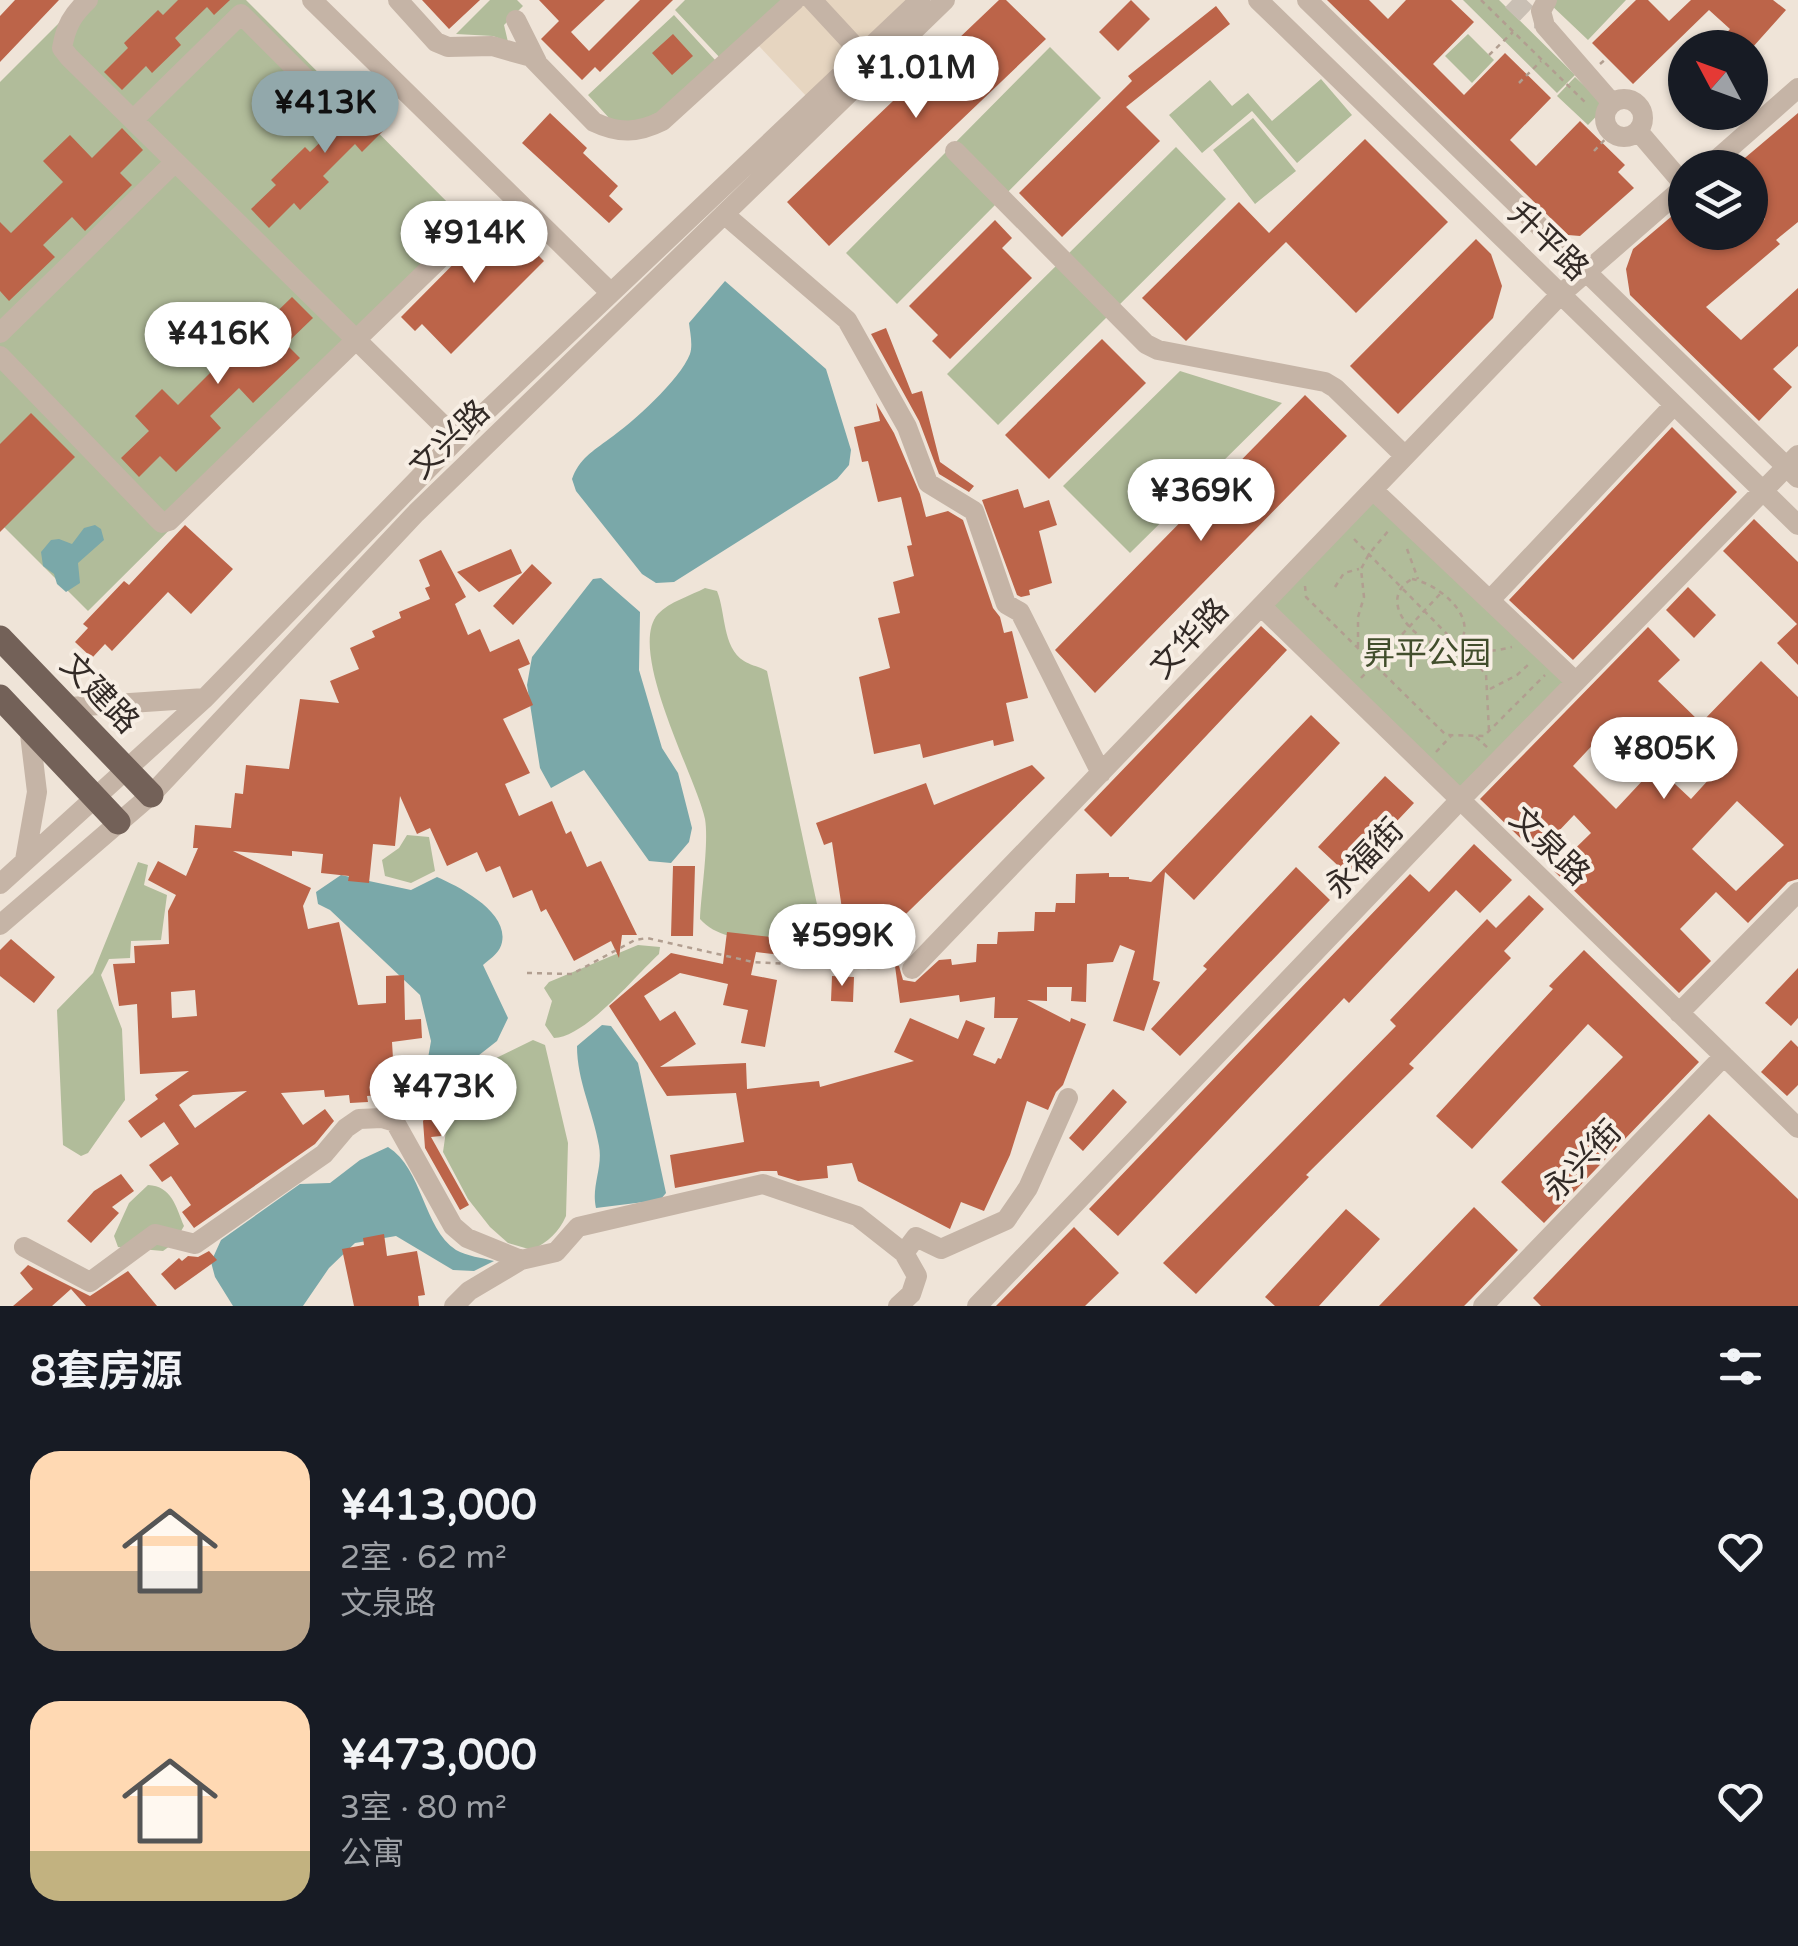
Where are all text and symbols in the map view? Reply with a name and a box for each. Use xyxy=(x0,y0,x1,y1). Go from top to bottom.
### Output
north arrow xyxy=(1668,30,1768,130)
map controls xyxy=(1668,30,1768,250)
pin: ¥1.01M xyxy=(835,36,997,121)
text: ¥1.01M xyxy=(856,49,976,87)
pin: ¥413K xyxy=(255,71,395,156)
text: ¥413K xyxy=(274,84,376,122)
button: layers xyxy=(1668,150,1768,250)
street label: 升平路 xyxy=(1501,195,1596,289)
pin: ¥914K xyxy=(404,201,544,286)
text: ¥914K xyxy=(423,214,525,252)
pin: ¥416K xyxy=(148,302,288,387)
text: ¥416K xyxy=(167,315,269,353)
street label: 文兴路 xyxy=(402,393,497,487)
pin: ¥369K xyxy=(1131,459,1271,544)
text: ¥369K xyxy=(1150,472,1252,510)
street label: 文华路 xyxy=(1143,591,1237,686)
park label: 昇平公园 xyxy=(1363,635,1491,673)
street label: 文建路 xyxy=(52,646,146,741)
pin: ¥805K xyxy=(1594,717,1734,802)
text: ¥805K xyxy=(1613,730,1715,768)
street label: 文泉路 xyxy=(1502,800,1597,894)
street label: 永福街 xyxy=(1318,811,1412,906)
pin: ¥599K xyxy=(772,904,912,989)
text: ¥599K xyxy=(791,917,893,955)
pin: ¥473K xyxy=(373,1055,513,1140)
text: ¥473K xyxy=(392,1068,494,1106)
street label: 永兴街 xyxy=(1536,1113,1630,1208)
icon: filters xyxy=(1713,1339,1768,1394)
text: 8套房源 xyxy=(30,1346,182,1397)
text: ¥413,000 xyxy=(340,1480,537,1531)
icon: home xyxy=(110,1491,230,1611)
icon: heart xyxy=(1713,1524,1768,1579)
text: 2室 · 62 m² xyxy=(340,1539,507,1577)
text: 文泉路 xyxy=(340,1585,436,1623)
text: ¥473,000 xyxy=(340,1730,537,1781)
icon: home xyxy=(110,1741,230,1861)
icon: heart xyxy=(1713,1774,1768,1829)
text: 3室 · 80 m² xyxy=(340,1789,507,1827)
text: 公寓 xyxy=(340,1835,404,1873)

